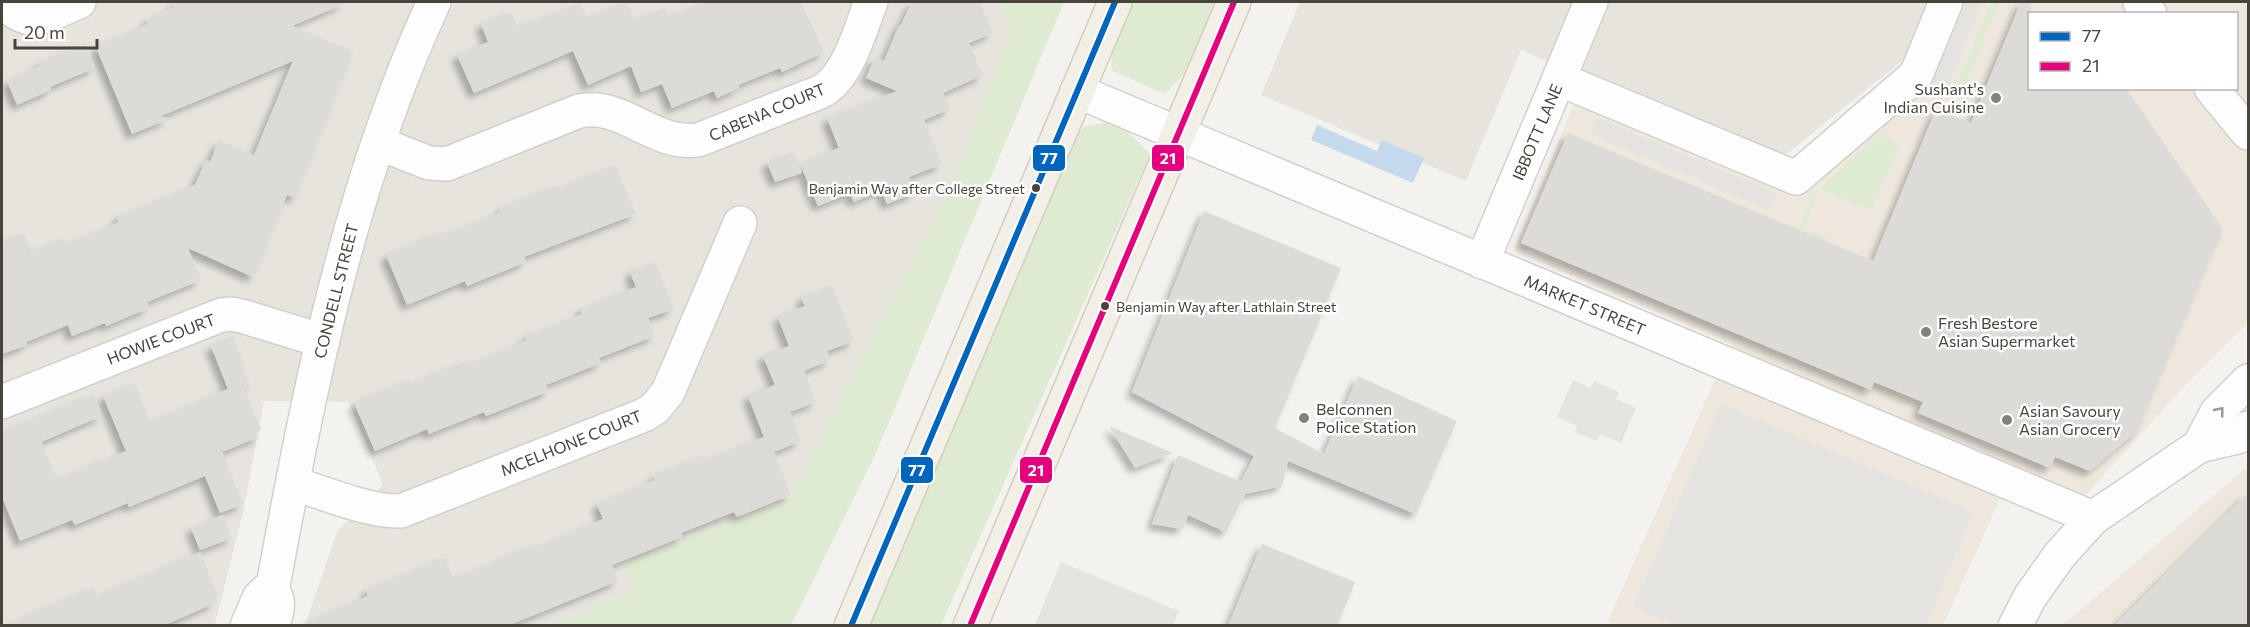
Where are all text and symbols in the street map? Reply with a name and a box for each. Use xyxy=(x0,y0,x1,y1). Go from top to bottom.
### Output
scale bar xyxy=(15,12,98,50)
legend xyxy=(2028,12,2238,90)
text: 20 m xyxy=(24,21,65,43)
text: 77 xyxy=(2082,24,2101,46)
text: 21 xyxy=(2082,54,2100,76)
street label: CABENA COURT xyxy=(706,78,828,145)
place label: Sushant's Indian Cuisine xyxy=(1883,79,1984,116)
street label: IBBOTT LANE xyxy=(1508,81,1565,183)
marker: Sushant's Indian Cuisine xyxy=(1989,91,2003,105)
line badge: 77 xyxy=(1032,144,1066,172)
line badge: 21 xyxy=(1151,144,1185,172)
text: 77 xyxy=(1040,148,1058,167)
text: 21 xyxy=(1160,148,1176,167)
place label: Benjamin Way after College Street xyxy=(809,180,1025,197)
marker: Benjamin Way after College Street xyxy=(1030,182,1042,194)
street label: CONDELL STREET xyxy=(310,222,361,360)
street label: MARKET STREET xyxy=(1522,270,1649,339)
place label: Benjamin Way after Lathlain Street xyxy=(1116,298,1337,315)
marker: Benjamin Way after Lathlain Street xyxy=(1099,300,1111,312)
street label: HOWIE COURT xyxy=(104,309,218,368)
place label: Fresh Bestore Asian Supermarket xyxy=(1938,313,2076,350)
marker: Fresh Bestore Asian Supermarket xyxy=(1919,325,1933,339)
place label: Belconnen Police Station xyxy=(1316,399,1416,436)
place label: Asian Savoury Asian Grocery xyxy=(2019,401,2121,438)
street label: MCELHONE COURT xyxy=(497,406,644,480)
one-way arrow xyxy=(2213,407,2224,418)
marker: Belconnen Police Station xyxy=(1297,411,1311,425)
marker: Asian Savoury Asian Grocery xyxy=(2000,413,2014,427)
line badge: 77 xyxy=(900,456,934,484)
line badge: 21 xyxy=(1019,456,1053,484)
text: 77 xyxy=(908,460,926,479)
text: 21 xyxy=(1028,460,1044,479)

